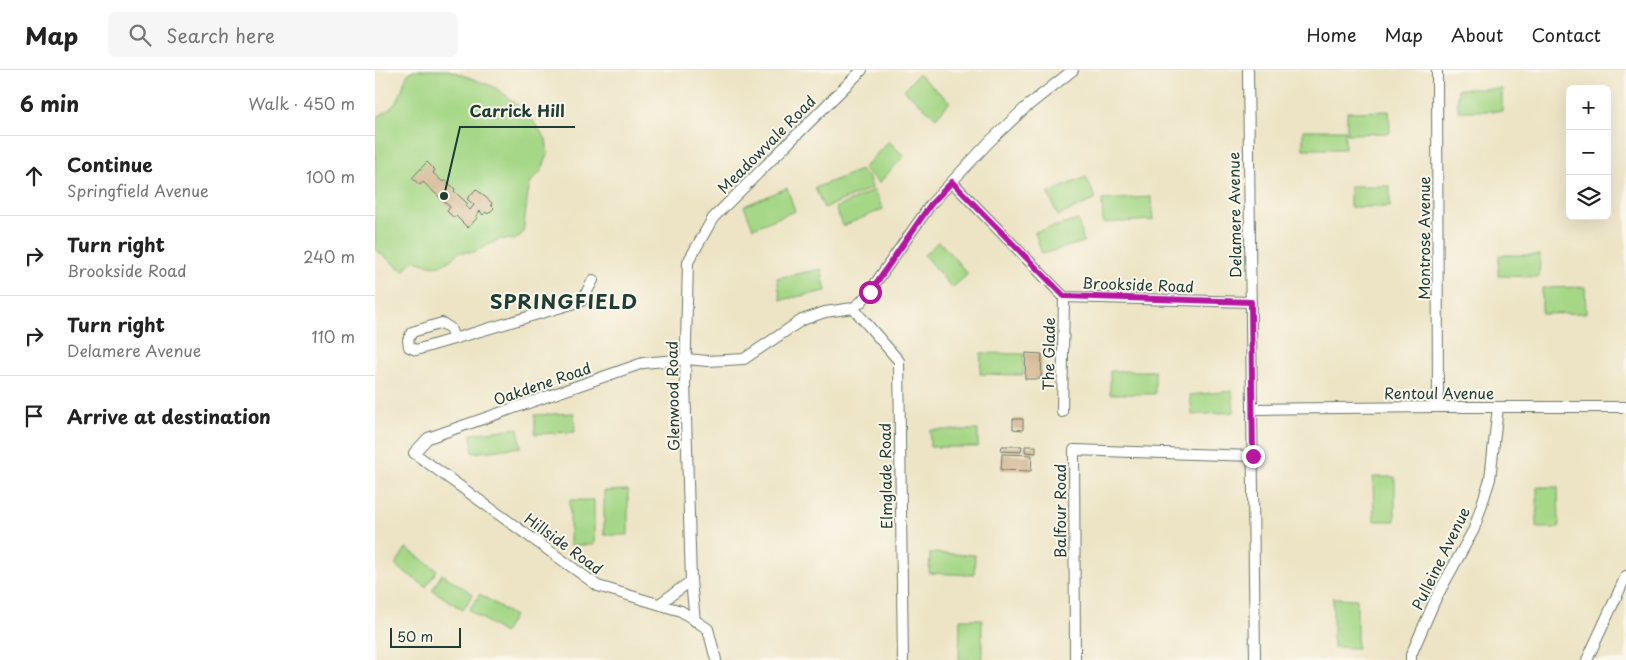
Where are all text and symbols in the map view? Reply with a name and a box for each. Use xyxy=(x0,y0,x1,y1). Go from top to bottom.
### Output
search box xyxy=(108,12,458,57)
text: Map xyxy=(25,17,78,53)
icon: search xyxy=(126,21,154,49)
text: Search here xyxy=(166,21,275,49)
text: Home xyxy=(1306,21,1356,48)
text: Map xyxy=(1384,21,1423,48)
text: About xyxy=(1451,21,1503,48)
text: Contact xyxy=(1531,21,1601,48)
map controls xyxy=(1566,85,1611,220)
button: + xyxy=(1566,85,1611,130)
text: 6 min xyxy=(20,87,79,119)
street label: Meadowvale Road xyxy=(712,90,820,198)
text: Walk · 450 m xyxy=(249,91,355,115)
callout: Carrick Hill xyxy=(460,96,575,127)
text: Carrick Hill xyxy=(469,98,565,122)
button: − xyxy=(1566,130,1611,175)
text: Continue xyxy=(67,150,153,178)
street label: Delamere Avenue xyxy=(1221,152,1247,278)
icon: ahead xyxy=(20,162,48,190)
text: 100 m xyxy=(306,164,355,188)
button: layers xyxy=(1566,175,1611,220)
street label: Montrose Avenue xyxy=(1412,176,1435,300)
text: Springfield Avenue xyxy=(67,178,209,202)
text: Turn right xyxy=(67,230,165,258)
icon: right xyxy=(20,242,48,270)
text: 240 m xyxy=(303,244,355,268)
text: Brookside Road xyxy=(67,258,187,282)
street label: Brookside Road xyxy=(1082,271,1194,297)
route start xyxy=(859,281,882,304)
district label: SPRINGFIELD xyxy=(490,286,638,316)
text: Turn right xyxy=(67,310,165,338)
street label: The Glade xyxy=(1036,317,1060,391)
icon: right xyxy=(20,322,48,350)
text: 110 m xyxy=(312,324,355,348)
text: Delamere Avenue xyxy=(67,338,201,362)
street label: Glenwood Road xyxy=(660,341,684,451)
street label: Oakdene Road xyxy=(490,356,594,410)
street label: Rentoul Avenue xyxy=(1384,381,1494,404)
icon: arrive xyxy=(20,402,48,430)
text: Arrive at destination xyxy=(67,402,271,430)
street label: Elmglade Road xyxy=(873,423,897,529)
route end xyxy=(1242,445,1265,468)
street label: Balfour Road xyxy=(1048,464,1071,558)
street label: Pulleine Avenue xyxy=(1405,502,1475,614)
street label: Hillside Road xyxy=(520,507,608,579)
scale bar xyxy=(390,625,461,648)
text: 50 m xyxy=(397,626,433,647)

